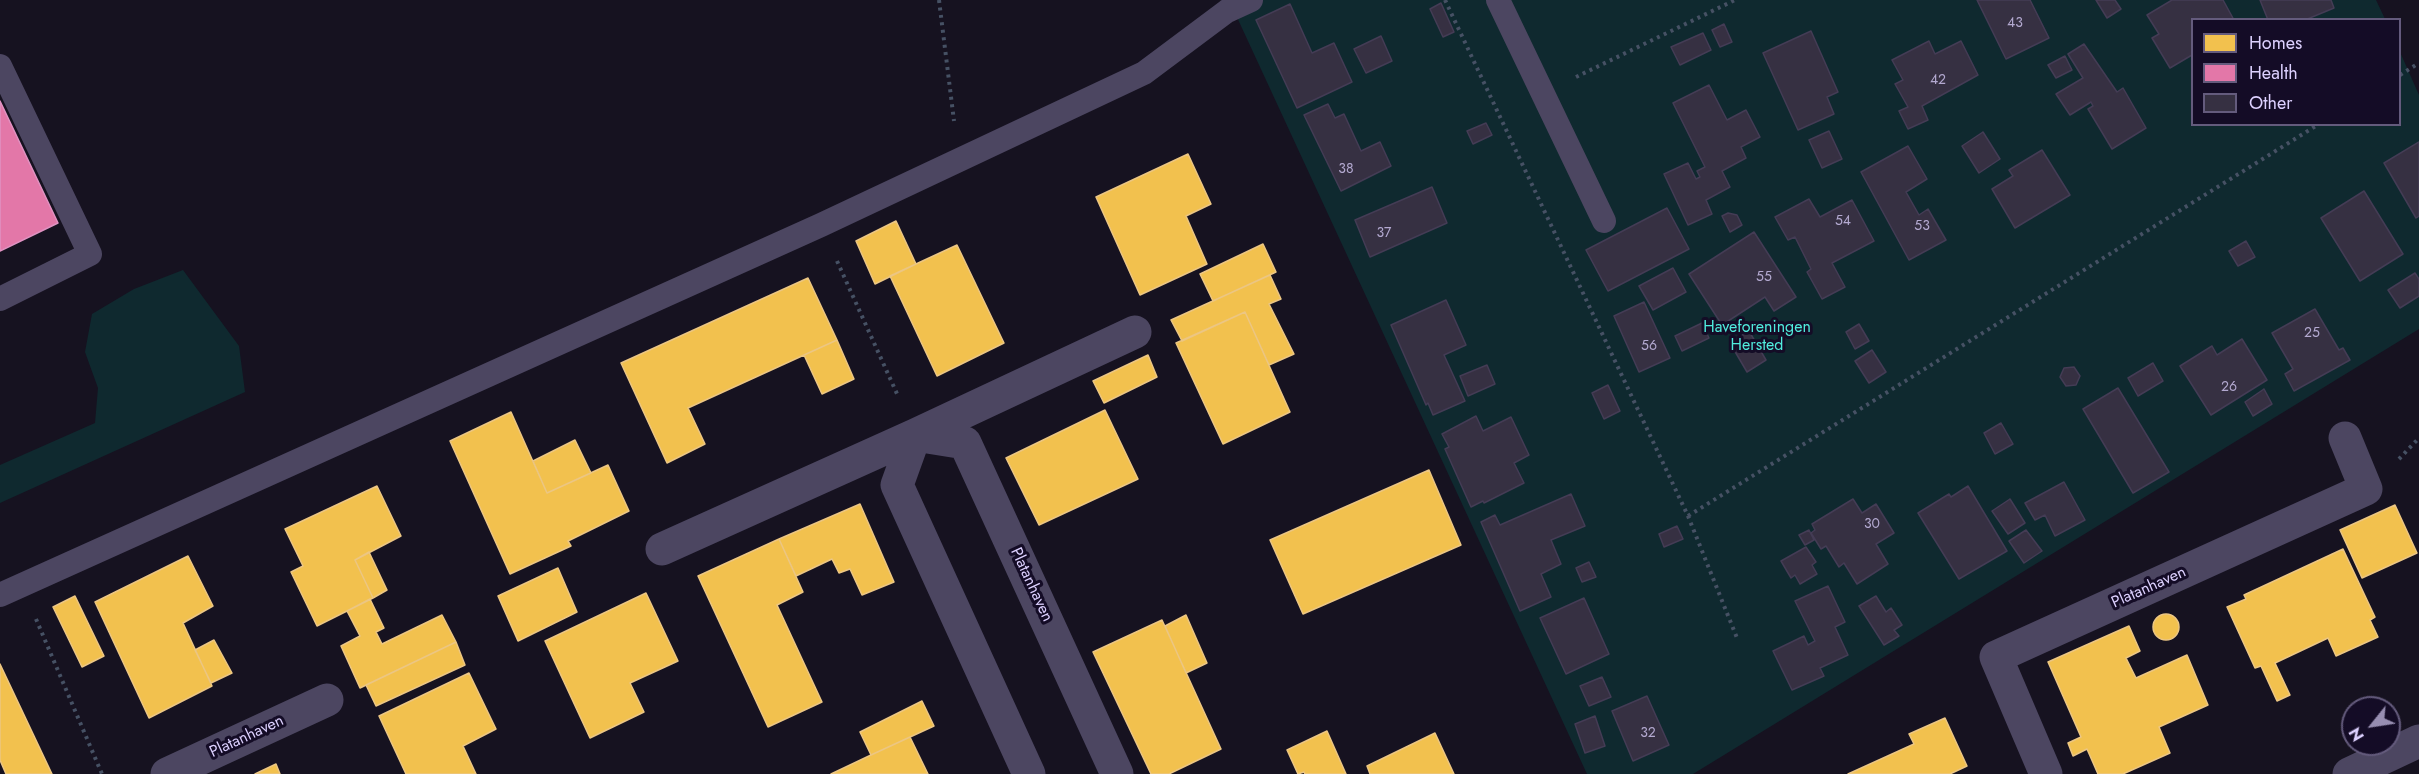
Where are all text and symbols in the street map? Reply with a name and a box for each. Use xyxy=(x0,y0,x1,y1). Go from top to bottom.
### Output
house number: 43 xyxy=(2007,16,2023,32)
legend xyxy=(2191,18,2401,126)
text: Homes xyxy=(2249,30,2302,56)
text: Health xyxy=(2249,60,2298,86)
house number: 42 xyxy=(1930,73,1946,89)
text: Other xyxy=(2249,90,2292,116)
house number: 38 xyxy=(1338,162,1354,178)
house number: 54 xyxy=(1835,214,1851,230)
house number: 53 xyxy=(1914,219,1930,235)
house number: 37 xyxy=(1377,226,1391,242)
house number: 55 xyxy=(1756,270,1772,286)
park label: Haveforeningen Hersted xyxy=(1703,318,1811,356)
house number: 25 xyxy=(2304,326,2320,342)
house number: 56 xyxy=(1641,339,1657,355)
house number: 26 xyxy=(2221,380,2237,396)
house number: 30 xyxy=(1864,517,1880,533)
street label: Platanhaven xyxy=(1005,545,1057,625)
street label: Platanhaven xyxy=(2109,563,2189,613)
north arrow xyxy=(2341,696,2401,756)
street label: Platanhaven xyxy=(207,711,287,763)
text: N xyxy=(2344,723,2370,746)
house number: 32 xyxy=(1640,726,1656,742)

